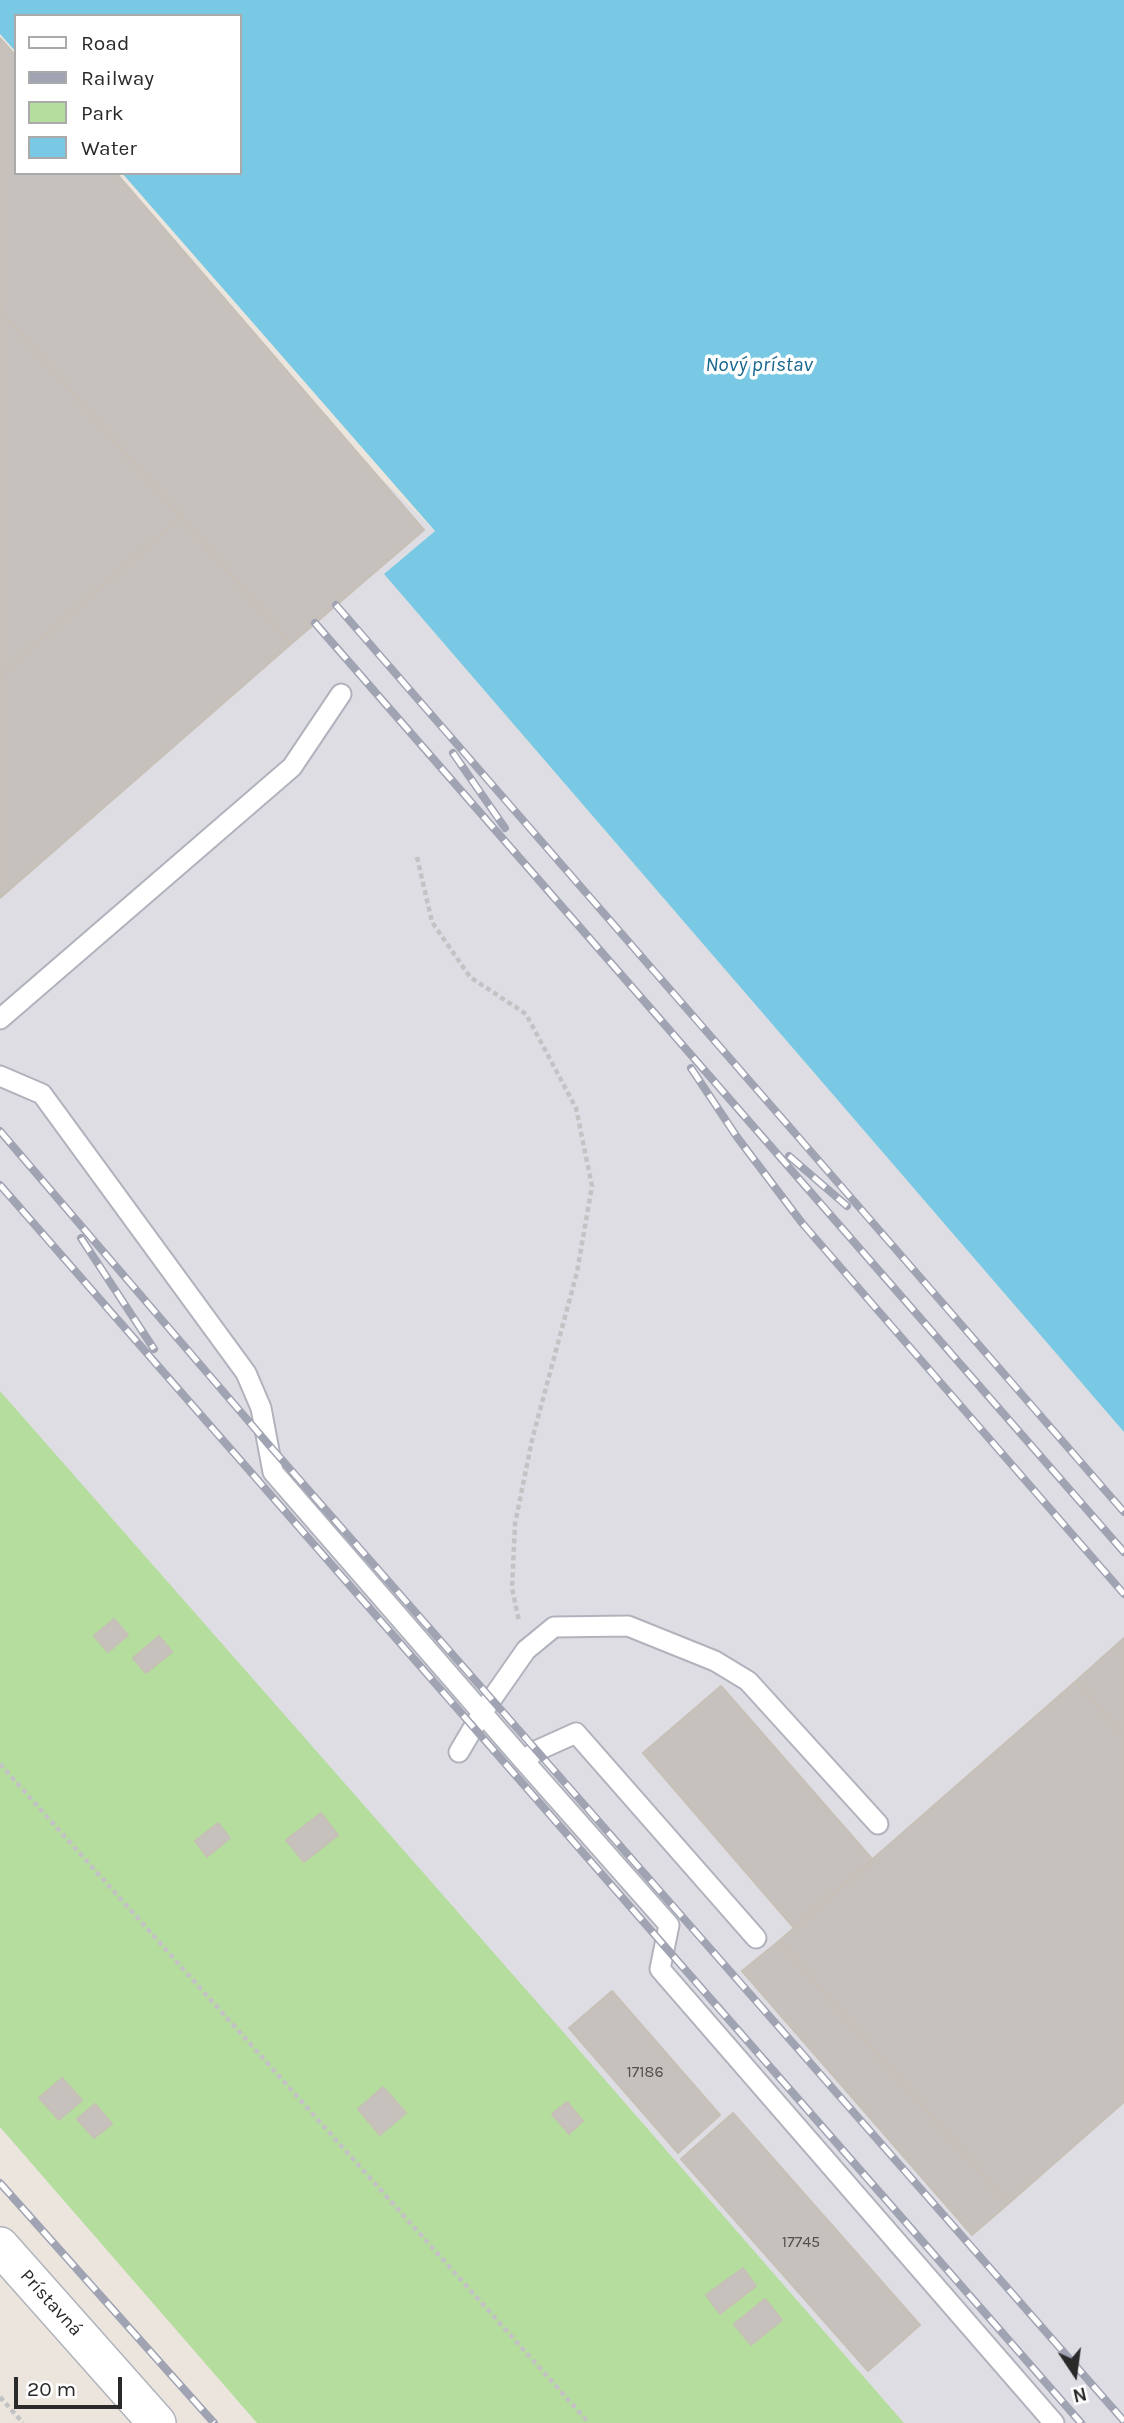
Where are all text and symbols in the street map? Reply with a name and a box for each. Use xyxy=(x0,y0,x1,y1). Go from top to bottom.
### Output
legend xyxy=(14,14,242,175)
text: Road xyxy=(81,31,129,55)
text: Railway xyxy=(81,66,154,90)
text: Park xyxy=(81,101,124,125)
text: Water xyxy=(81,136,137,160)
water label: Nový prístav xyxy=(705,352,813,378)
house number: 17186 xyxy=(626,2062,664,2082)
house number: 17745 xyxy=(782,2232,820,2252)
street label: Prístavná xyxy=(15,2265,87,2341)
north arrow xyxy=(1040,2339,1110,2409)
scale bar xyxy=(18,2364,126,2408)
text: 20 m xyxy=(27,2377,76,2401)
text: N xyxy=(1071,2382,1089,2407)

